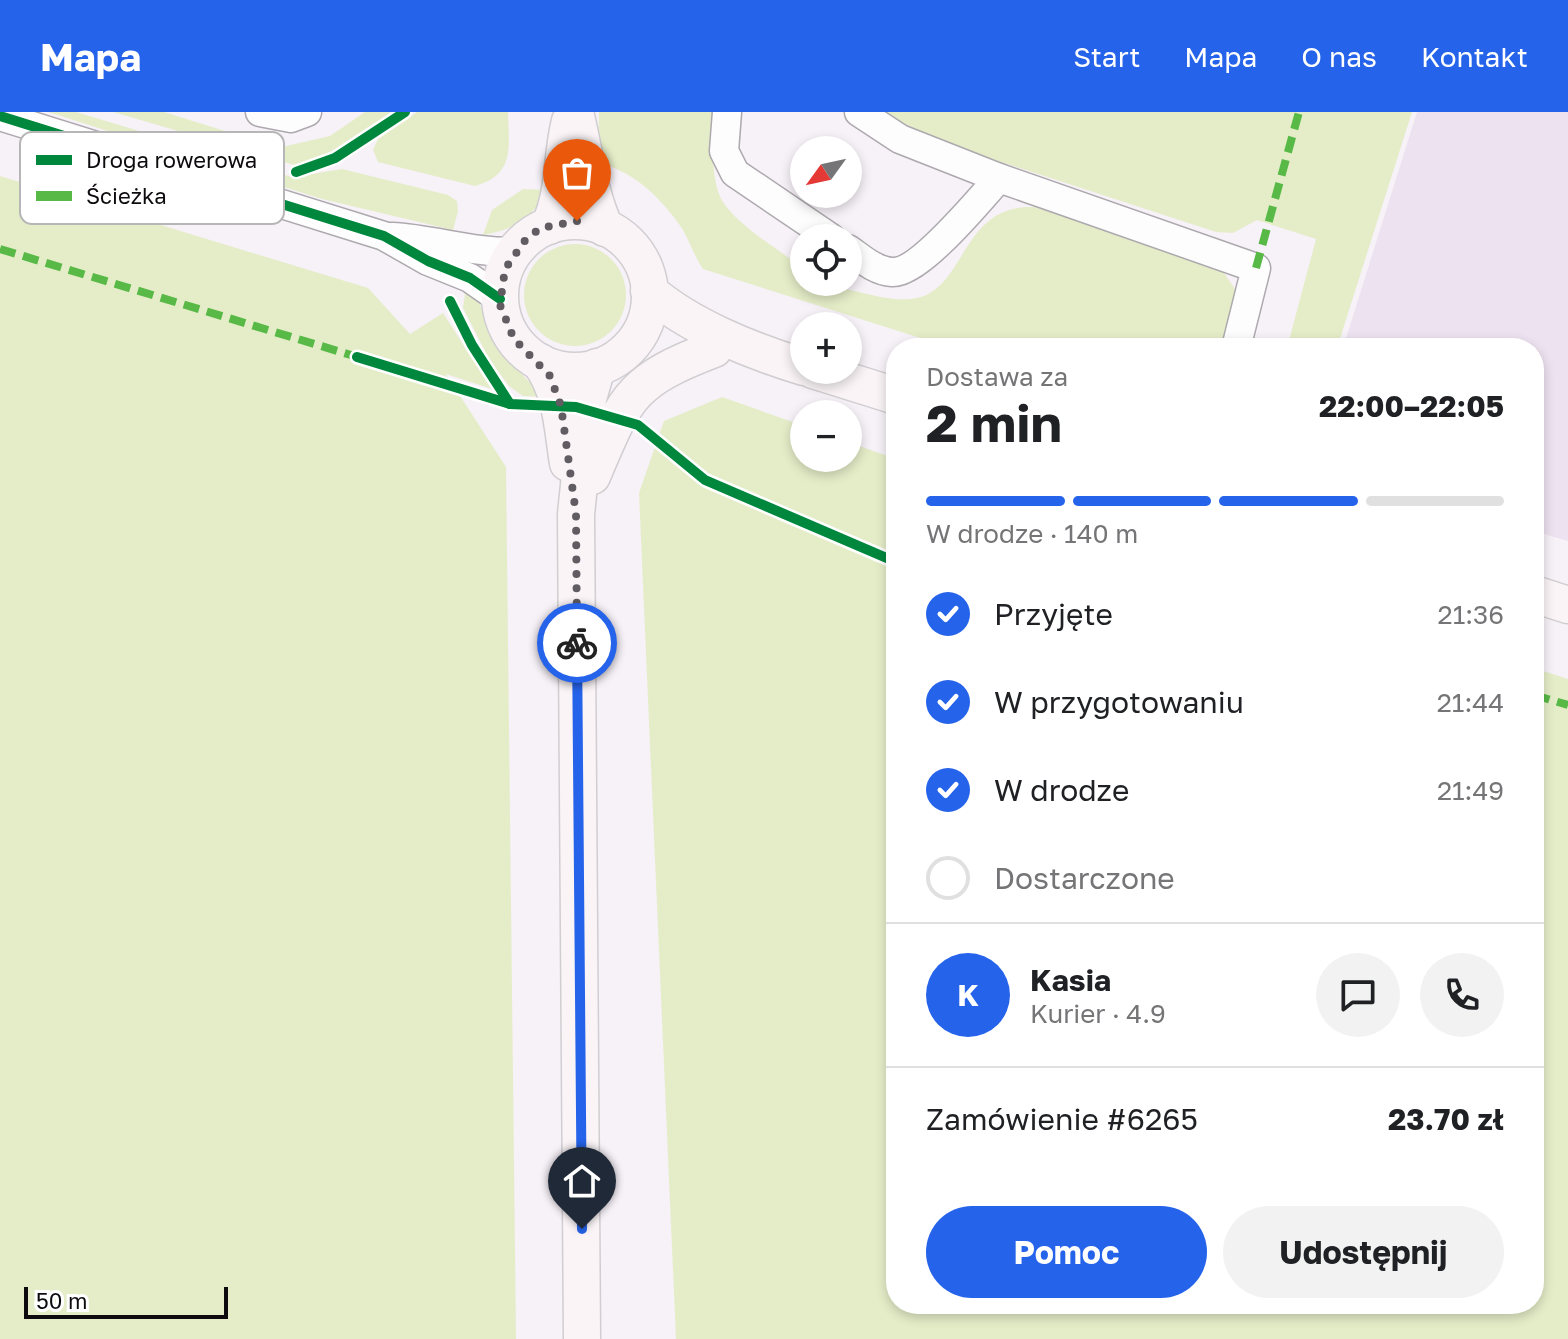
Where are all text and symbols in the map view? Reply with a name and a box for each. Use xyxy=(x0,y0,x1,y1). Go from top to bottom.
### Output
text: Mapa xyxy=(40,34,141,79)
text: Start xyxy=(1073,40,1140,73)
text: Mapa xyxy=(1184,40,1257,73)
text: O nas xyxy=(1301,40,1377,73)
text: Kontakt xyxy=(1421,40,1528,73)
legend xyxy=(20,132,284,224)
north arrow xyxy=(790,136,862,208)
map controls xyxy=(790,136,862,472)
pin xyxy=(543,139,611,221)
text: Droga rowerowa xyxy=(86,146,257,173)
icon: bag xyxy=(555,151,599,195)
text: Ścieżka xyxy=(86,182,167,209)
button: locate xyxy=(790,224,862,296)
button: + xyxy=(790,312,862,384)
text: Dostawa za xyxy=(926,361,1068,392)
text: 22:00–22:05 xyxy=(1319,388,1504,424)
text: 2 min xyxy=(926,391,1062,453)
button: − xyxy=(790,400,862,472)
text: W drodze · 140 m xyxy=(926,518,1138,549)
icon: check xyxy=(926,592,970,636)
text: Przyjęte xyxy=(994,596,1113,632)
text: 21:36 xyxy=(1438,599,1504,630)
courier xyxy=(537,603,617,683)
icon: bike xyxy=(555,621,599,665)
icon: check xyxy=(926,680,970,724)
text: W przygotowaniu xyxy=(994,684,1244,720)
text: 21:44 xyxy=(1437,687,1504,718)
icon: check xyxy=(926,768,970,812)
text: W drodze xyxy=(994,772,1129,808)
text: 21:49 xyxy=(1437,775,1504,806)
text: Dostarczone xyxy=(994,860,1175,896)
button: chat xyxy=(1316,953,1400,1037)
button: phone xyxy=(1420,953,1504,1037)
text: Kasia xyxy=(1030,962,1111,998)
text: K xyxy=(957,977,979,1013)
text: Kurier · 4.9 xyxy=(1030,998,1166,1029)
text: Zamówienie #6265 xyxy=(926,1101,1198,1137)
text: 23.70 zł xyxy=(1388,1101,1504,1137)
pin xyxy=(548,1147,616,1229)
icon: home xyxy=(560,1159,604,1203)
button: Pomoc xyxy=(926,1206,1207,1298)
button: Udostępnij xyxy=(1223,1206,1504,1298)
scale bar xyxy=(24,1283,228,1319)
text: 50 m xyxy=(36,1287,87,1314)

